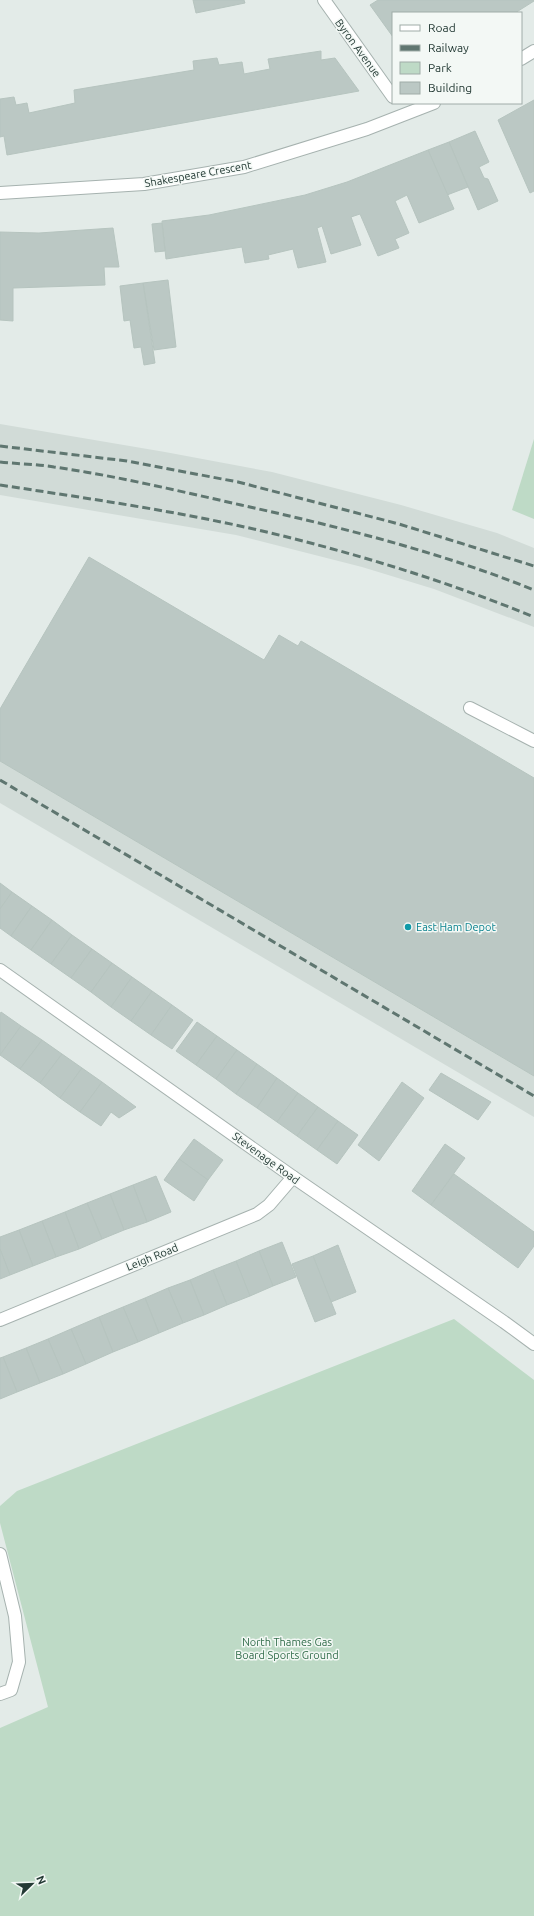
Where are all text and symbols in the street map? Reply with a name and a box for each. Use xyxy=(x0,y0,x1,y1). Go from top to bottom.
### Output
legend xyxy=(392,12,522,104)
street label: Byron Avenue xyxy=(333,17,383,79)
text: Road xyxy=(428,21,456,34)
text: Railway xyxy=(428,41,469,54)
text: Park xyxy=(428,61,452,74)
text: Building xyxy=(428,81,472,94)
street label: Shakespeare Crescent xyxy=(144,159,253,189)
place label: East Ham Depot xyxy=(416,921,496,933)
marker: East Ham Depot xyxy=(403,922,413,932)
street label: Stevenage Road xyxy=(230,1130,302,1186)
street label: Leigh Road xyxy=(124,1241,180,1273)
park label: North Thames Gas Board Sports Ground xyxy=(235,1636,339,1661)
north arrow xyxy=(12,1864,52,1904)
text: N xyxy=(34,1874,48,1886)

